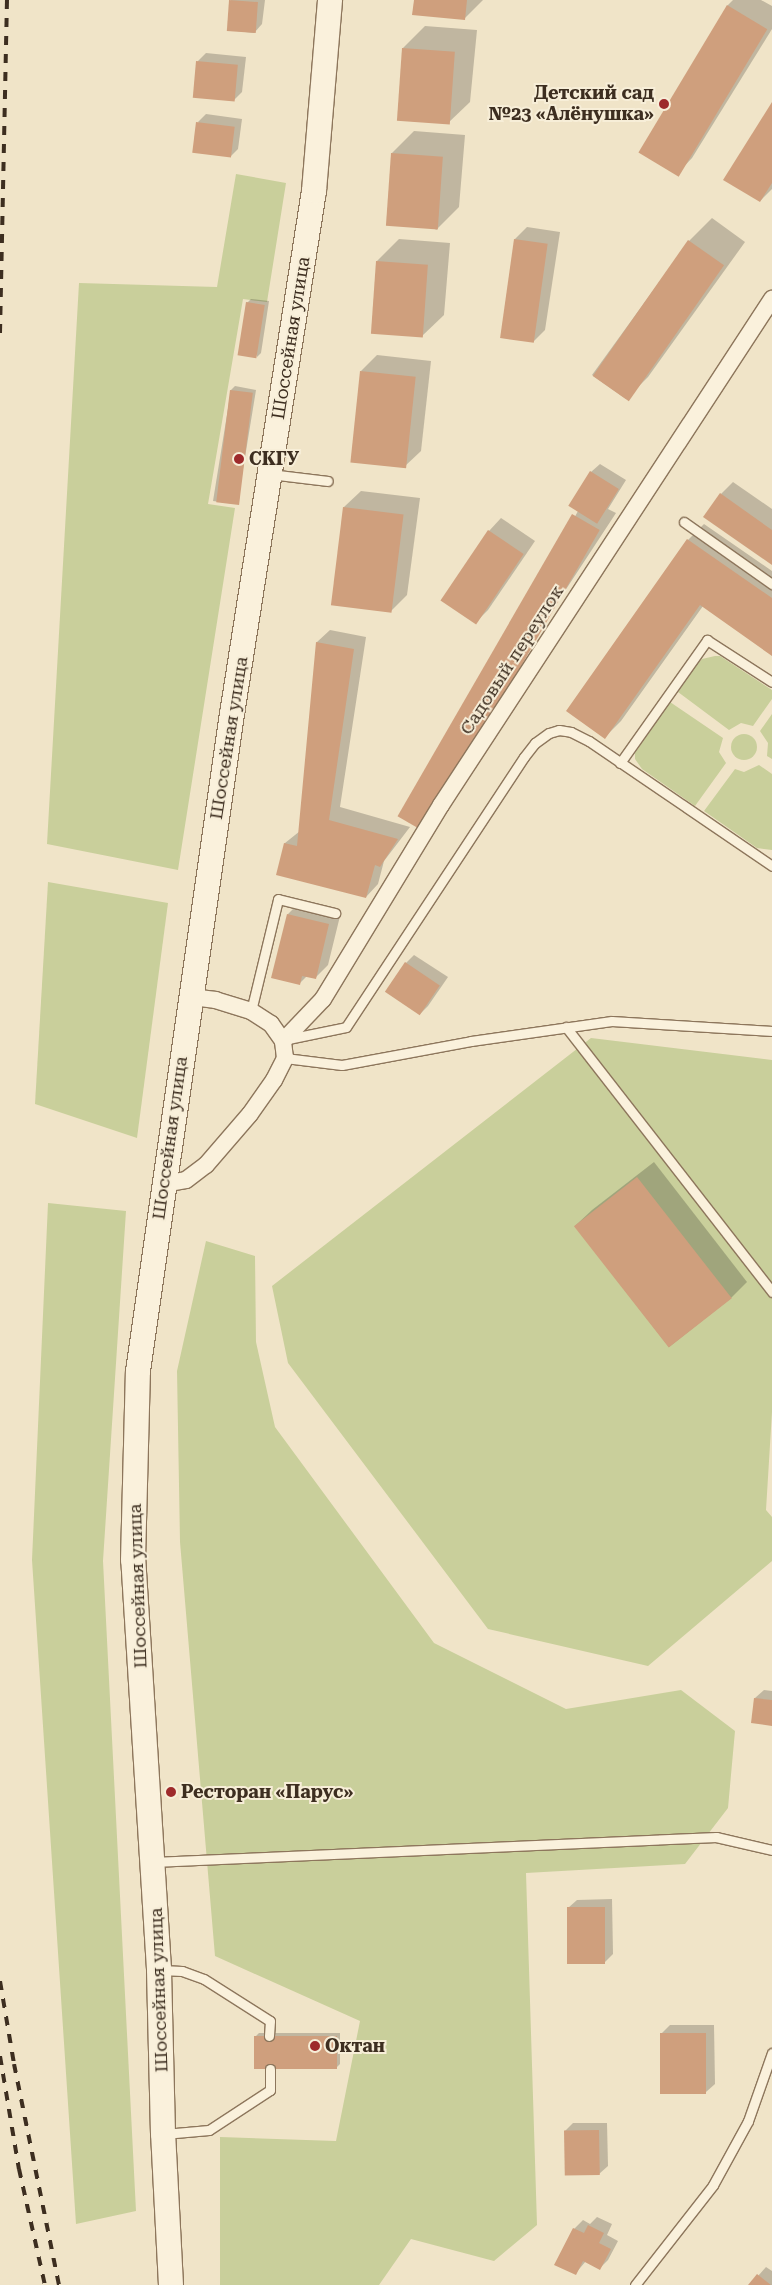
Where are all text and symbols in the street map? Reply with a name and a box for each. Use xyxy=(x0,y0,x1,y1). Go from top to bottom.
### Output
place label: Детский сад №23 «Алёнушка» xyxy=(489,83,654,126)
marker: Детский сад №23 «Алёнушка» xyxy=(658,98,670,110)
street label: Шоссейная улица xyxy=(267,255,315,421)
place label: СКГУ xyxy=(249,448,299,470)
marker: СКГУ xyxy=(233,453,245,465)
street label: Садовый переулок xyxy=(456,581,568,739)
street label: Шоссейная улица xyxy=(205,655,253,821)
street label: Шоссейная улица xyxy=(148,1055,192,1221)
street label: Шоссейная улица xyxy=(124,1503,152,1669)
place label: Ресторан «Парус» xyxy=(181,1781,353,1803)
marker: Ресторан «Парус» xyxy=(165,1786,177,1798)
street label: Шоссейная улица xyxy=(145,1907,173,2073)
place label: Октан xyxy=(325,2035,385,2057)
marker: Октан xyxy=(309,2040,321,2052)

